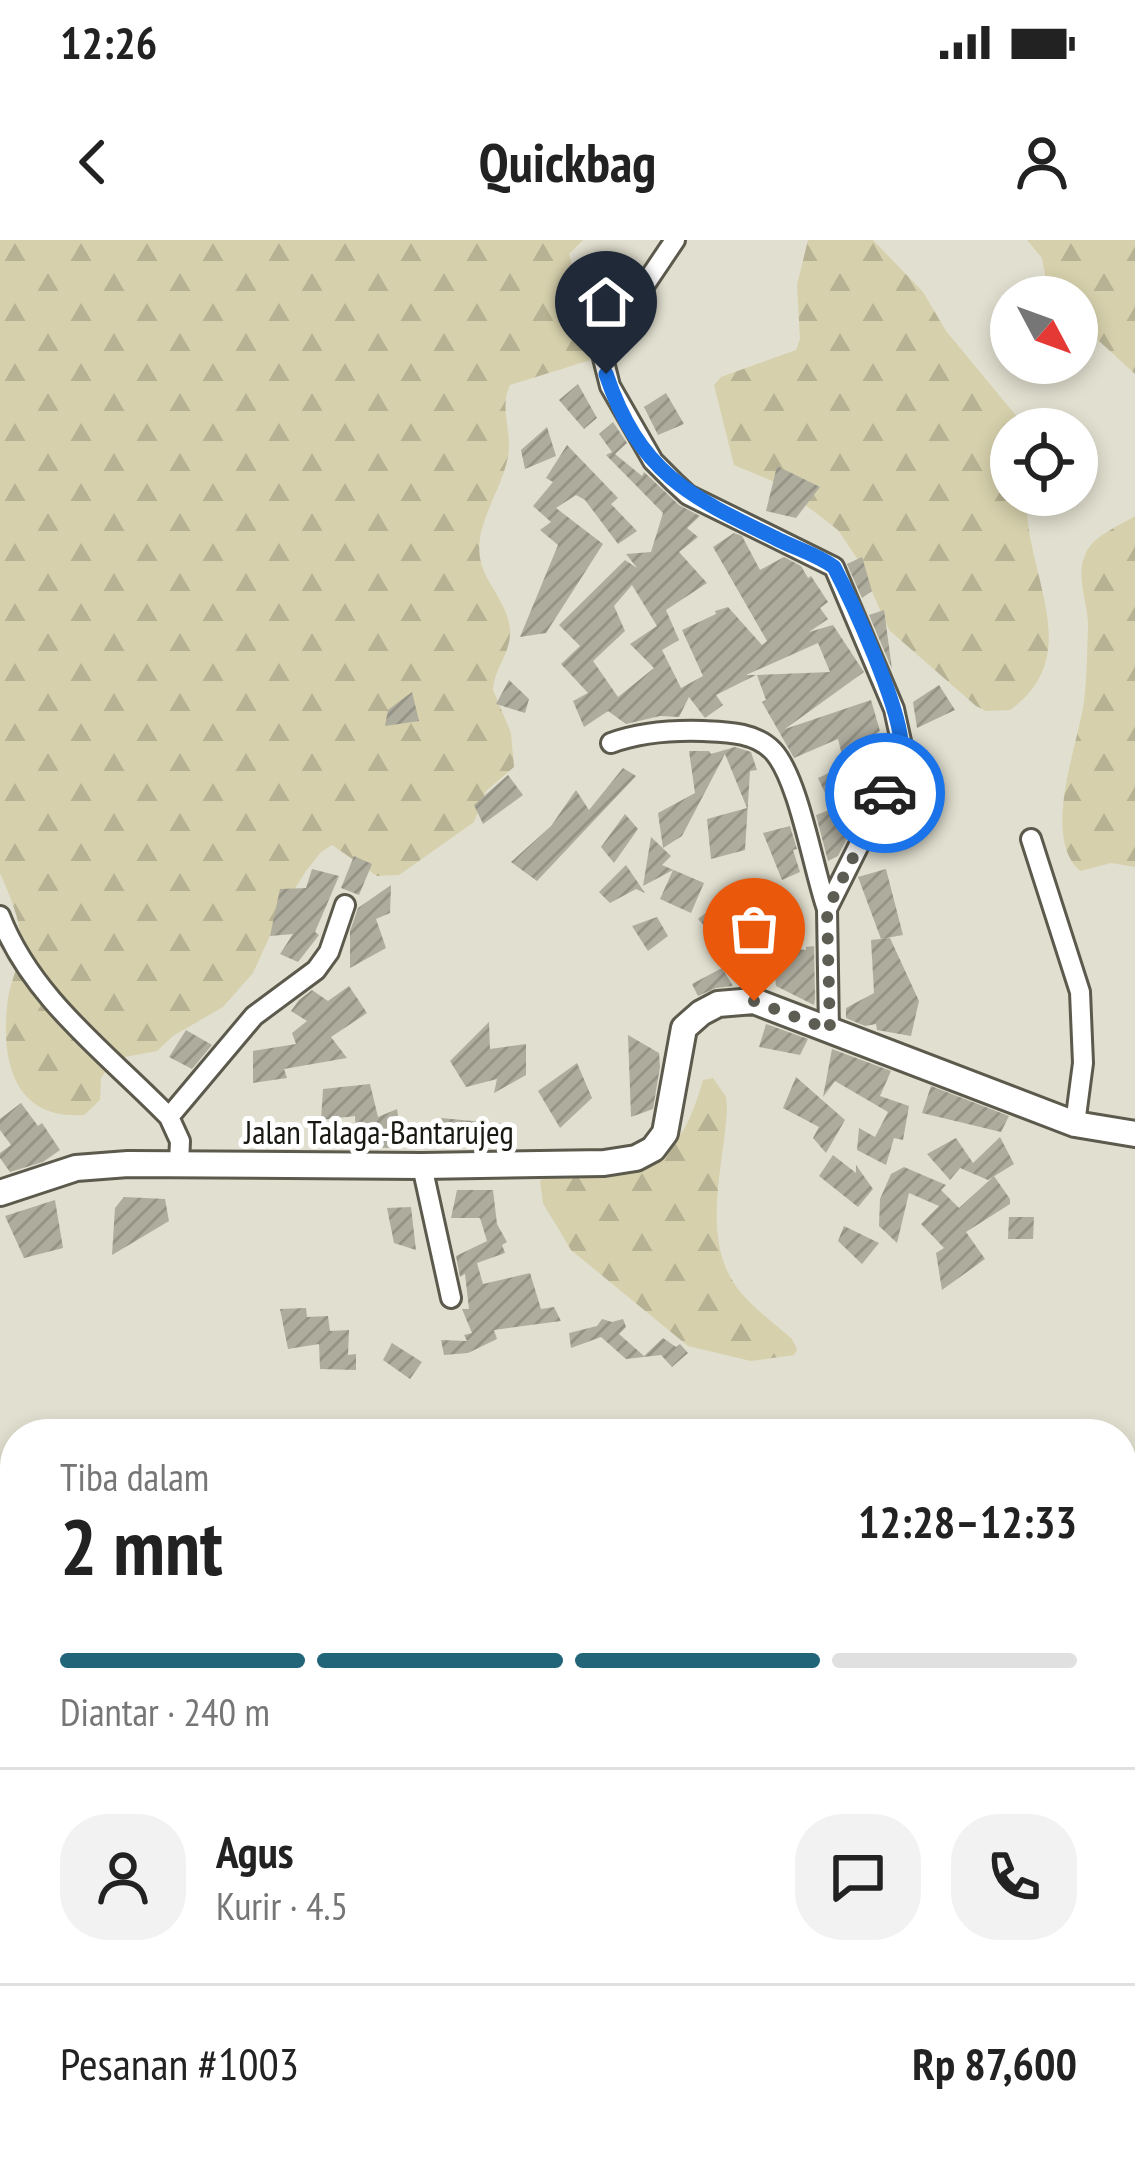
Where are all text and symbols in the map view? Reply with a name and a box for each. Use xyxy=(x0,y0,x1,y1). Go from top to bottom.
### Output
text: 12:26 xyxy=(60,13,157,71)
text: Quickbag xyxy=(479,127,656,197)
icon: back xyxy=(60,129,126,195)
icon: person xyxy=(1009,129,1075,195)
pin xyxy=(555,251,657,374)
icon: home xyxy=(573,269,639,335)
north arrow xyxy=(990,276,1098,384)
map controls xyxy=(990,276,1098,516)
button: locate xyxy=(990,408,1098,516)
courier xyxy=(825,733,945,853)
icon: car xyxy=(852,760,918,826)
pin xyxy=(703,878,805,1001)
icon: bag xyxy=(721,896,787,962)
street label: Jalan Talaga-Bantarujeg xyxy=(243,1110,514,1153)
text: Tiba dalam xyxy=(60,1451,209,1502)
text: 12:28–12:33 xyxy=(858,1492,1077,1550)
text: 2 mnt xyxy=(60,1496,223,1597)
text: Diantar · 240 m xyxy=(60,1686,270,1737)
button: person xyxy=(60,1814,186,1940)
button: chat xyxy=(795,1814,921,1940)
button: phone xyxy=(951,1814,1077,1940)
text: Agus xyxy=(216,1822,294,1880)
text: Kurir · 4.5 xyxy=(216,1880,348,1931)
text: Pesanan #1003 xyxy=(60,2034,299,2092)
text: Rp 87,600 xyxy=(912,2034,1077,2092)

